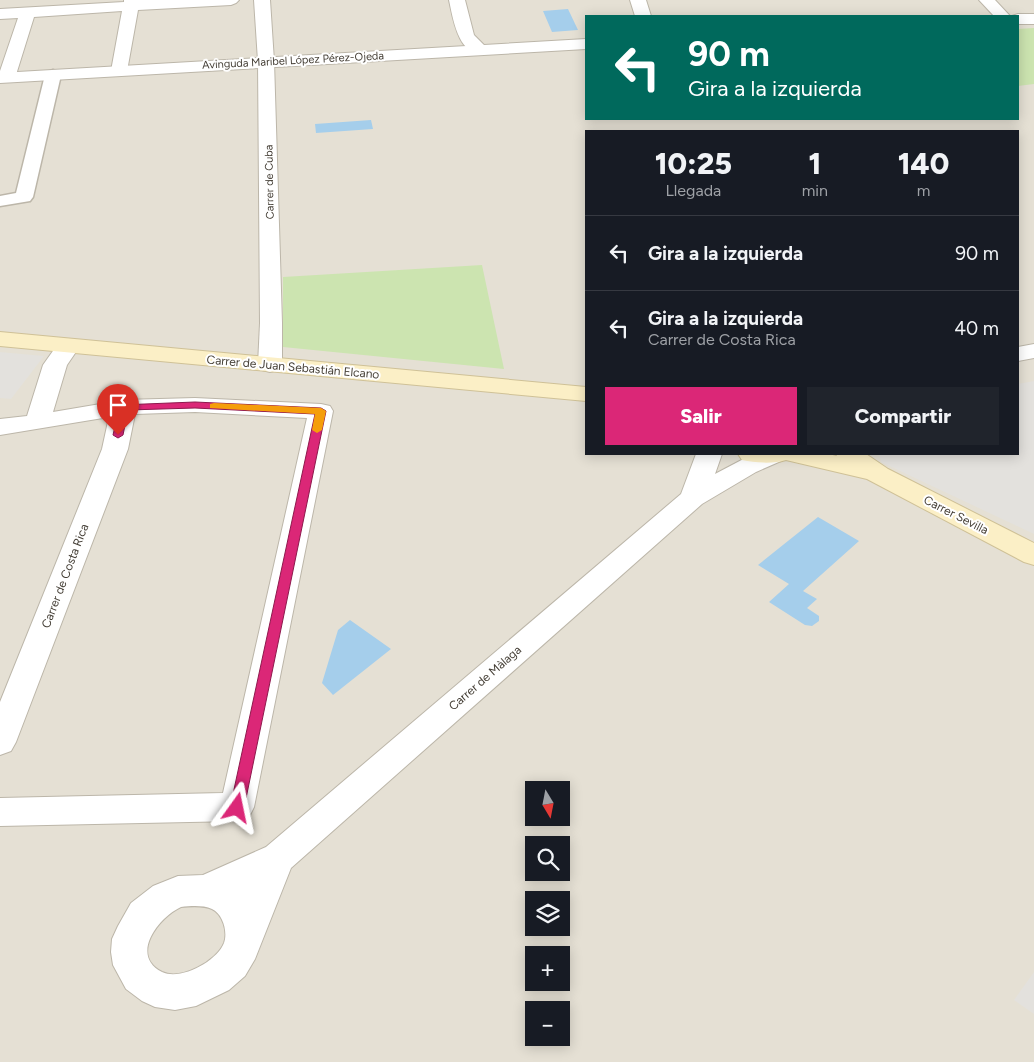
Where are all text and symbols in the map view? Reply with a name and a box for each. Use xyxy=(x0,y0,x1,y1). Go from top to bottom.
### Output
text: 90 m xyxy=(688,33,770,75)
icon: left xyxy=(605,35,670,100)
street label: Avinguda Maribel López Pérez-Ojeda xyxy=(202,49,384,72)
text: Gira a la izquierda xyxy=(688,75,862,102)
street label: Carrer de Cuba xyxy=(262,145,277,219)
text: 10:25 xyxy=(655,145,732,182)
text: 1 xyxy=(808,145,821,182)
text: 140 xyxy=(898,145,949,182)
text: Llegada xyxy=(666,181,721,200)
text: min xyxy=(802,181,828,200)
text: m xyxy=(917,181,930,200)
icon: left xyxy=(605,239,633,267)
text: Gira a la izquierda xyxy=(648,242,803,265)
text: 90 m xyxy=(955,242,999,265)
text: Gira a la izquierda xyxy=(648,307,803,330)
icon: left xyxy=(605,314,633,342)
text: 40 m xyxy=(954,317,999,340)
text: Carrer de Costa Rica xyxy=(648,330,796,349)
street label: Carrer de Juan Sebastián Elcano xyxy=(206,352,380,382)
pin xyxy=(97,384,139,435)
button: Salir xyxy=(605,387,797,445)
button: Compartir xyxy=(807,387,999,445)
icon: arrive xyxy=(104,391,132,419)
street label: Carrer Sevilla xyxy=(921,493,991,537)
street label: Carrer de Costa Rica xyxy=(39,522,91,630)
street label: Carrer de Màlaga xyxy=(446,643,524,713)
position arrow xyxy=(210,781,262,833)
north arrow xyxy=(525,781,570,826)
map controls xyxy=(525,781,570,1046)
button: search xyxy=(525,836,570,881)
button: layers xyxy=(525,891,570,936)
button: + xyxy=(525,946,570,991)
button: − xyxy=(525,1001,570,1046)

